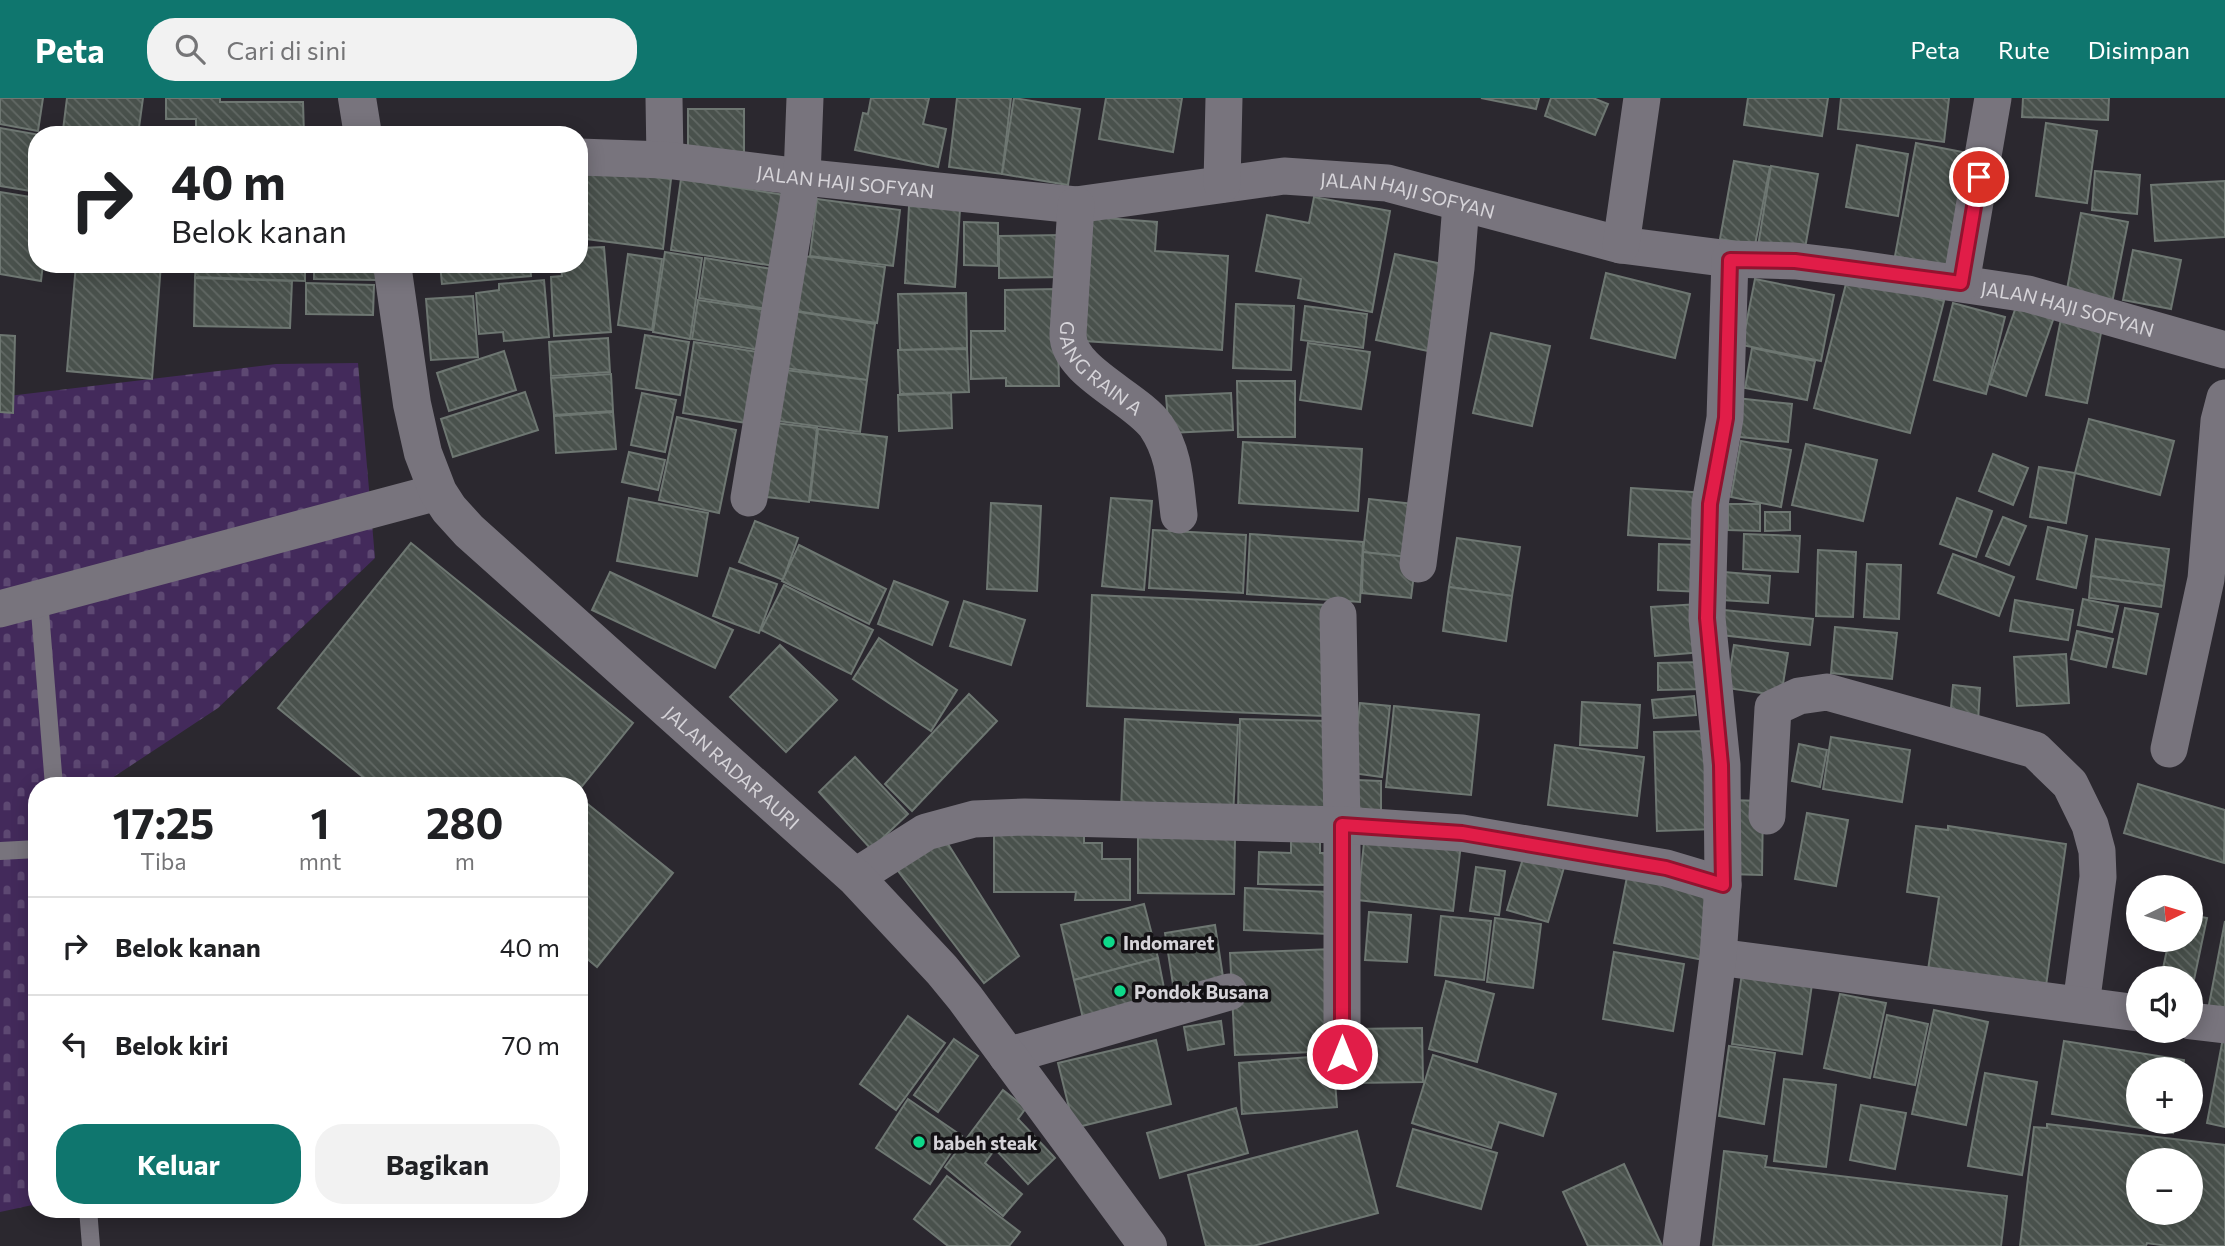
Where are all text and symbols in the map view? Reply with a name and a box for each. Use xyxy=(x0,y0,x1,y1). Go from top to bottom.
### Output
search box xyxy=(147,18,637,81)
text: Peta xyxy=(35,29,105,70)
icon: search xyxy=(171,30,209,68)
text: Cari di sini xyxy=(227,34,347,65)
text: Peta xyxy=(1910,35,1960,64)
text: Rute xyxy=(1998,35,2050,64)
text: Disimpan xyxy=(2088,35,2190,64)
pin xyxy=(1949,147,2009,207)
text: 40 m xyxy=(171,150,286,210)
icon: right xyxy=(56,154,147,245)
icon: arrive xyxy=(1960,158,1998,196)
street label: JALAN HAJI SOFYAN xyxy=(756,160,936,202)
street label: JALAN HAJI SOFYAN xyxy=(1319,167,1498,223)
text: Belok kanan xyxy=(171,210,347,250)
street label: JALAN HAJI SOFYAN xyxy=(1980,276,2157,341)
street label: GANG RAIN A xyxy=(1056,320,1147,419)
street label: JALAN RADAR AURI xyxy=(660,700,805,834)
text: 17:25 xyxy=(113,796,214,848)
text: 1 xyxy=(311,796,330,848)
text: 280 xyxy=(426,796,503,848)
text: Tiba xyxy=(140,847,186,875)
text: mnt xyxy=(299,847,341,875)
text: m xyxy=(455,847,475,875)
north arrow xyxy=(2126,875,2203,952)
map controls xyxy=(2126,875,2203,1225)
icon: right xyxy=(56,927,94,965)
text: Belok kanan xyxy=(115,931,261,962)
text: 40 m xyxy=(500,931,560,962)
place label: Indomaret xyxy=(1123,931,1215,954)
marker: Indomaret xyxy=(1101,934,1117,950)
button: sound xyxy=(2126,966,2203,1043)
place label: Pondok Busana xyxy=(1134,980,1269,1003)
marker: Pondok Busana xyxy=(1112,983,1128,999)
position arrow xyxy=(1305,1017,1379,1091)
icon: left xyxy=(56,1025,94,1063)
text: Belok kiri xyxy=(115,1029,229,1060)
text: 70 m xyxy=(502,1029,560,1060)
button: + xyxy=(2126,1057,2203,1134)
button: Keluar xyxy=(56,1124,301,1204)
button: Bagikan xyxy=(315,1124,560,1204)
place label: babeh steak xyxy=(933,1131,1038,1154)
marker: babeh steak xyxy=(911,1134,927,1150)
button: − xyxy=(2126,1148,2203,1225)

